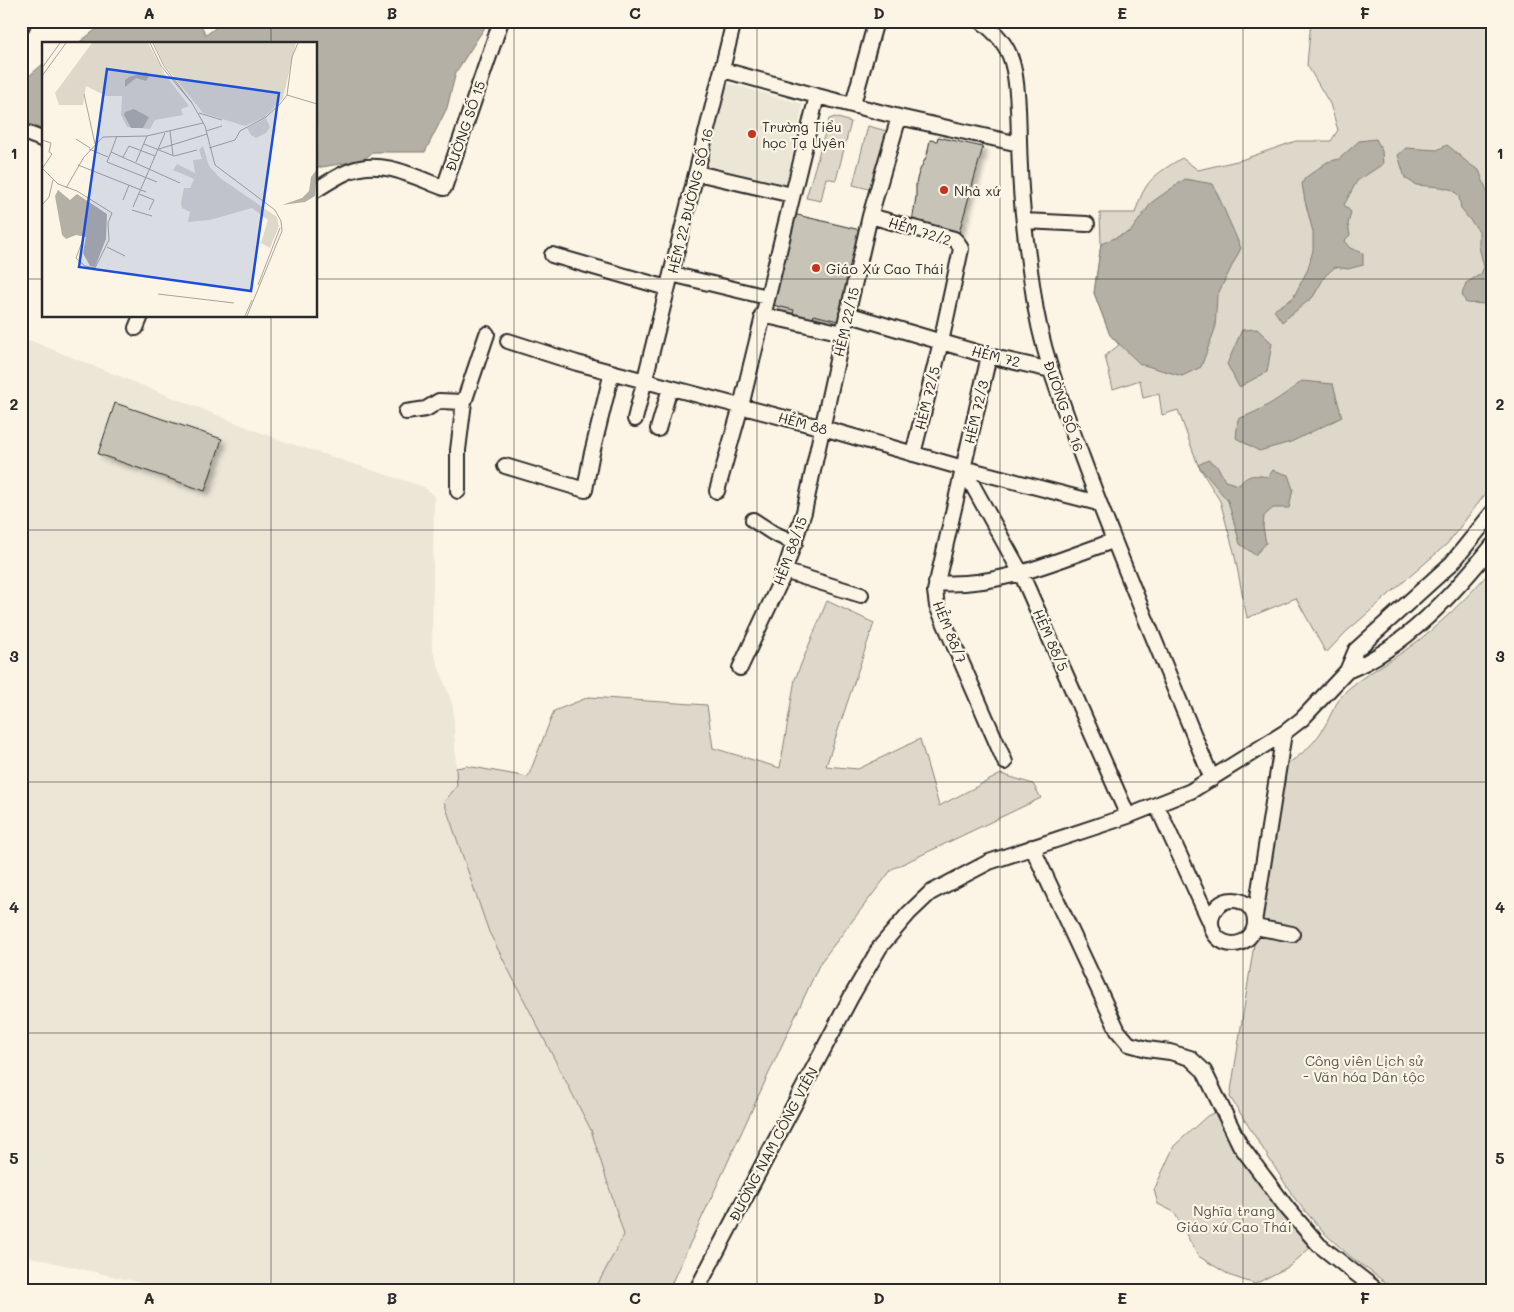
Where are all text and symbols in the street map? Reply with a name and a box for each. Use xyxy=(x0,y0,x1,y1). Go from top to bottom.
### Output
text: A xyxy=(143,2,155,23)
text: B xyxy=(387,2,397,23)
text: C xyxy=(629,2,641,23)
text: D xyxy=(873,2,885,23)
text: E xyxy=(1117,2,1127,23)
text: F xyxy=(1360,2,1370,23)
inset map xyxy=(42,42,318,318)
street label: ĐƯỜNG SỐ 15 xyxy=(441,78,489,174)
place label: Trường Tiểu học Tạ Uyên xyxy=(762,117,845,152)
street label: HẺM 22 ĐƯỜNG SỐ 16 xyxy=(663,127,717,275)
marker: Trường Tiểu học Tạ Uyên xyxy=(746,128,758,140)
text: 1 xyxy=(10,142,18,163)
text: 1 xyxy=(1496,142,1504,163)
place label: Nhà xứ xyxy=(954,181,1002,200)
marker: Nhà xứ xyxy=(938,184,950,196)
street label: HẺM 72/2 xyxy=(886,213,954,249)
place label: Giáo Xứ Cao Thái xyxy=(826,259,944,278)
marker: Giáo Xứ Cao Thái xyxy=(810,262,822,274)
street label: HẺM 22/15 xyxy=(829,285,863,359)
street label: HẺM 72 xyxy=(970,341,1022,371)
street label: ĐƯỜNG SỐ 16 xyxy=(1040,358,1088,454)
street label: HẺM 72/5 xyxy=(910,364,944,432)
street label: HẺM 72/3 xyxy=(959,378,993,446)
text: 2 xyxy=(10,393,19,414)
text: 2 xyxy=(1496,393,1505,414)
street label: HẺM 88 xyxy=(776,407,830,439)
street label: HẺM 88/15 xyxy=(769,514,811,588)
street label: HẺM 88/7 xyxy=(929,598,971,666)
street label: HẺM 88/5 xyxy=(1029,606,1073,674)
text: 3 xyxy=(9,645,19,666)
text: 3 xyxy=(1495,645,1505,666)
text: 4 xyxy=(9,896,19,917)
text: 4 xyxy=(1495,896,1505,917)
park label: Công viên Lịch sử - Văn hóa Dân tộc xyxy=(1303,1051,1425,1086)
street label: ĐƯỜNG NAM CÔNG VIÊN xyxy=(724,1063,822,1225)
text: 5 xyxy=(9,1147,19,1168)
text: 5 xyxy=(1495,1147,1505,1168)
park label: Nghĩa trang Giáo xứ Cao Thái xyxy=(1176,1201,1292,1236)
text: A xyxy=(143,1287,155,1308)
text: B xyxy=(387,1287,397,1308)
text: C xyxy=(629,1287,641,1308)
text: D xyxy=(873,1287,885,1308)
text: E xyxy=(1117,1287,1127,1308)
text: F xyxy=(1360,1287,1370,1308)

